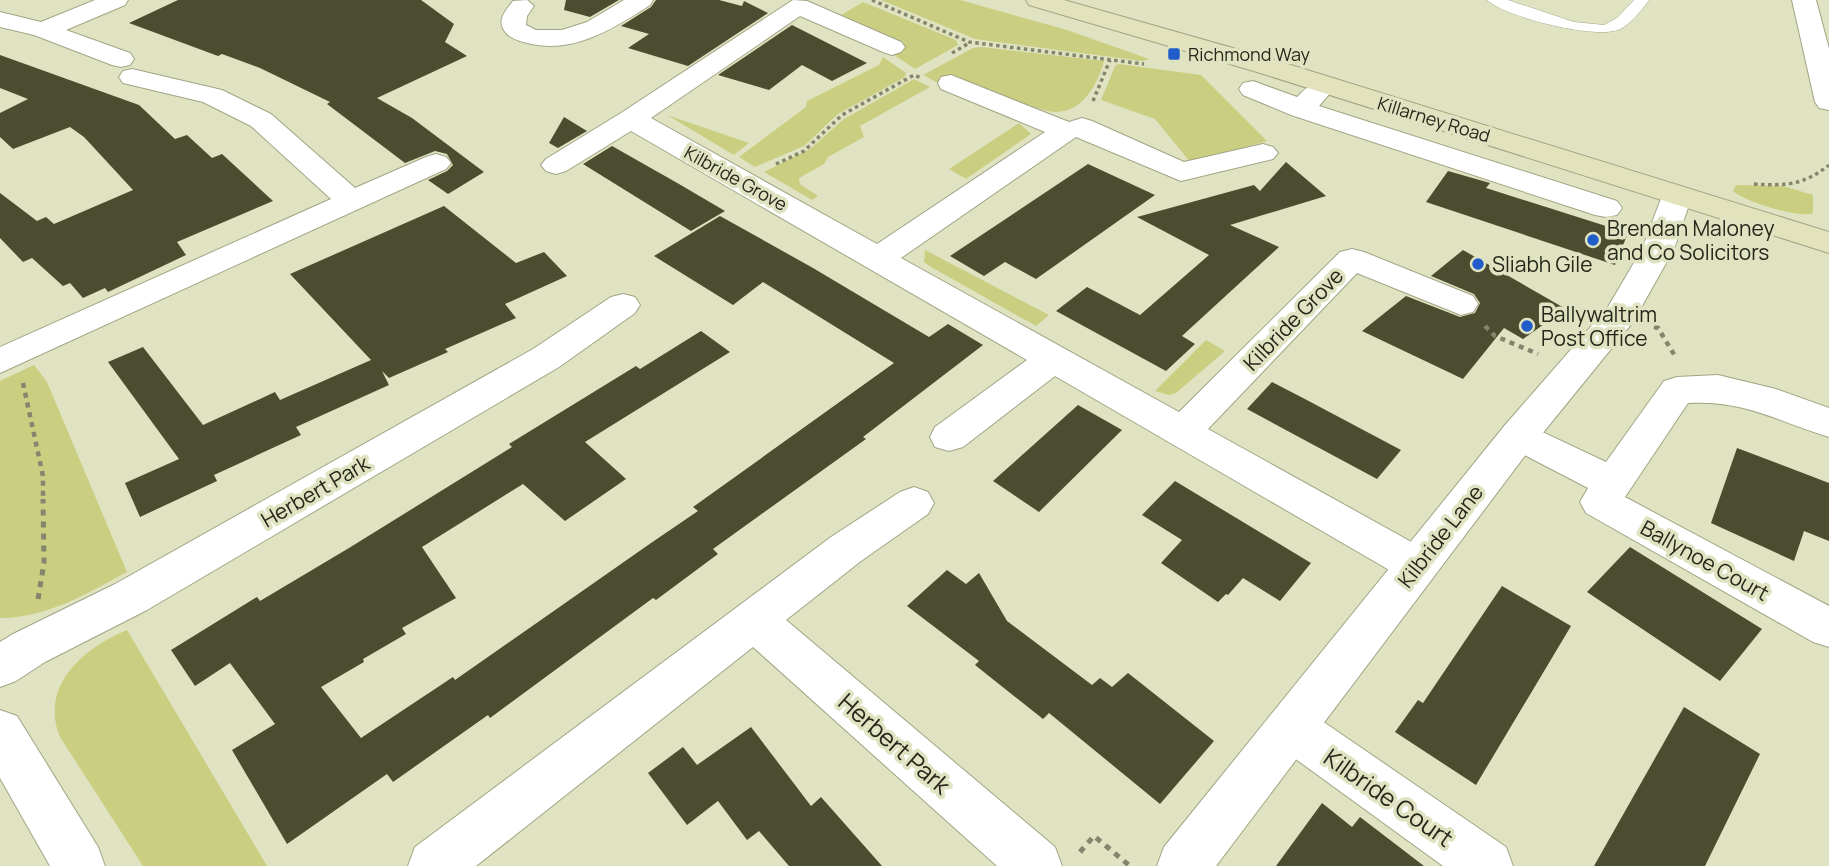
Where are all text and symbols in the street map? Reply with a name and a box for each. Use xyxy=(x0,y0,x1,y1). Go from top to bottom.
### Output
place label: Richmond Way xyxy=(1188,42,1310,66)
marker: Richmond Way xyxy=(1166,46,1182,62)
street label: Killarney Road xyxy=(1375,90,1493,148)
street label: Kilbride Grove xyxy=(680,140,792,216)
place label: Brendan Maloney and Co Solicitors xyxy=(1607,214,1775,266)
marker: Brendan Maloney and Co Solicitors xyxy=(1585,232,1601,248)
place label: Sliabh Gile xyxy=(1492,250,1592,278)
marker: Sliabh Gile xyxy=(1470,256,1486,272)
street label: Kilbride Grove xyxy=(1237,262,1349,376)
place label: Ballywaltrim Post Office xyxy=(1541,300,1657,352)
marker: Ballywaltrim Post Office xyxy=(1519,318,1535,334)
street label: Herbert Park xyxy=(256,448,375,533)
street label: Kilbride Lane xyxy=(1391,479,1489,593)
street label: Ballynoe Court xyxy=(1636,513,1774,607)
street label: Herbert Park xyxy=(832,685,959,802)
street label: Kilbride Court xyxy=(1318,740,1460,854)

